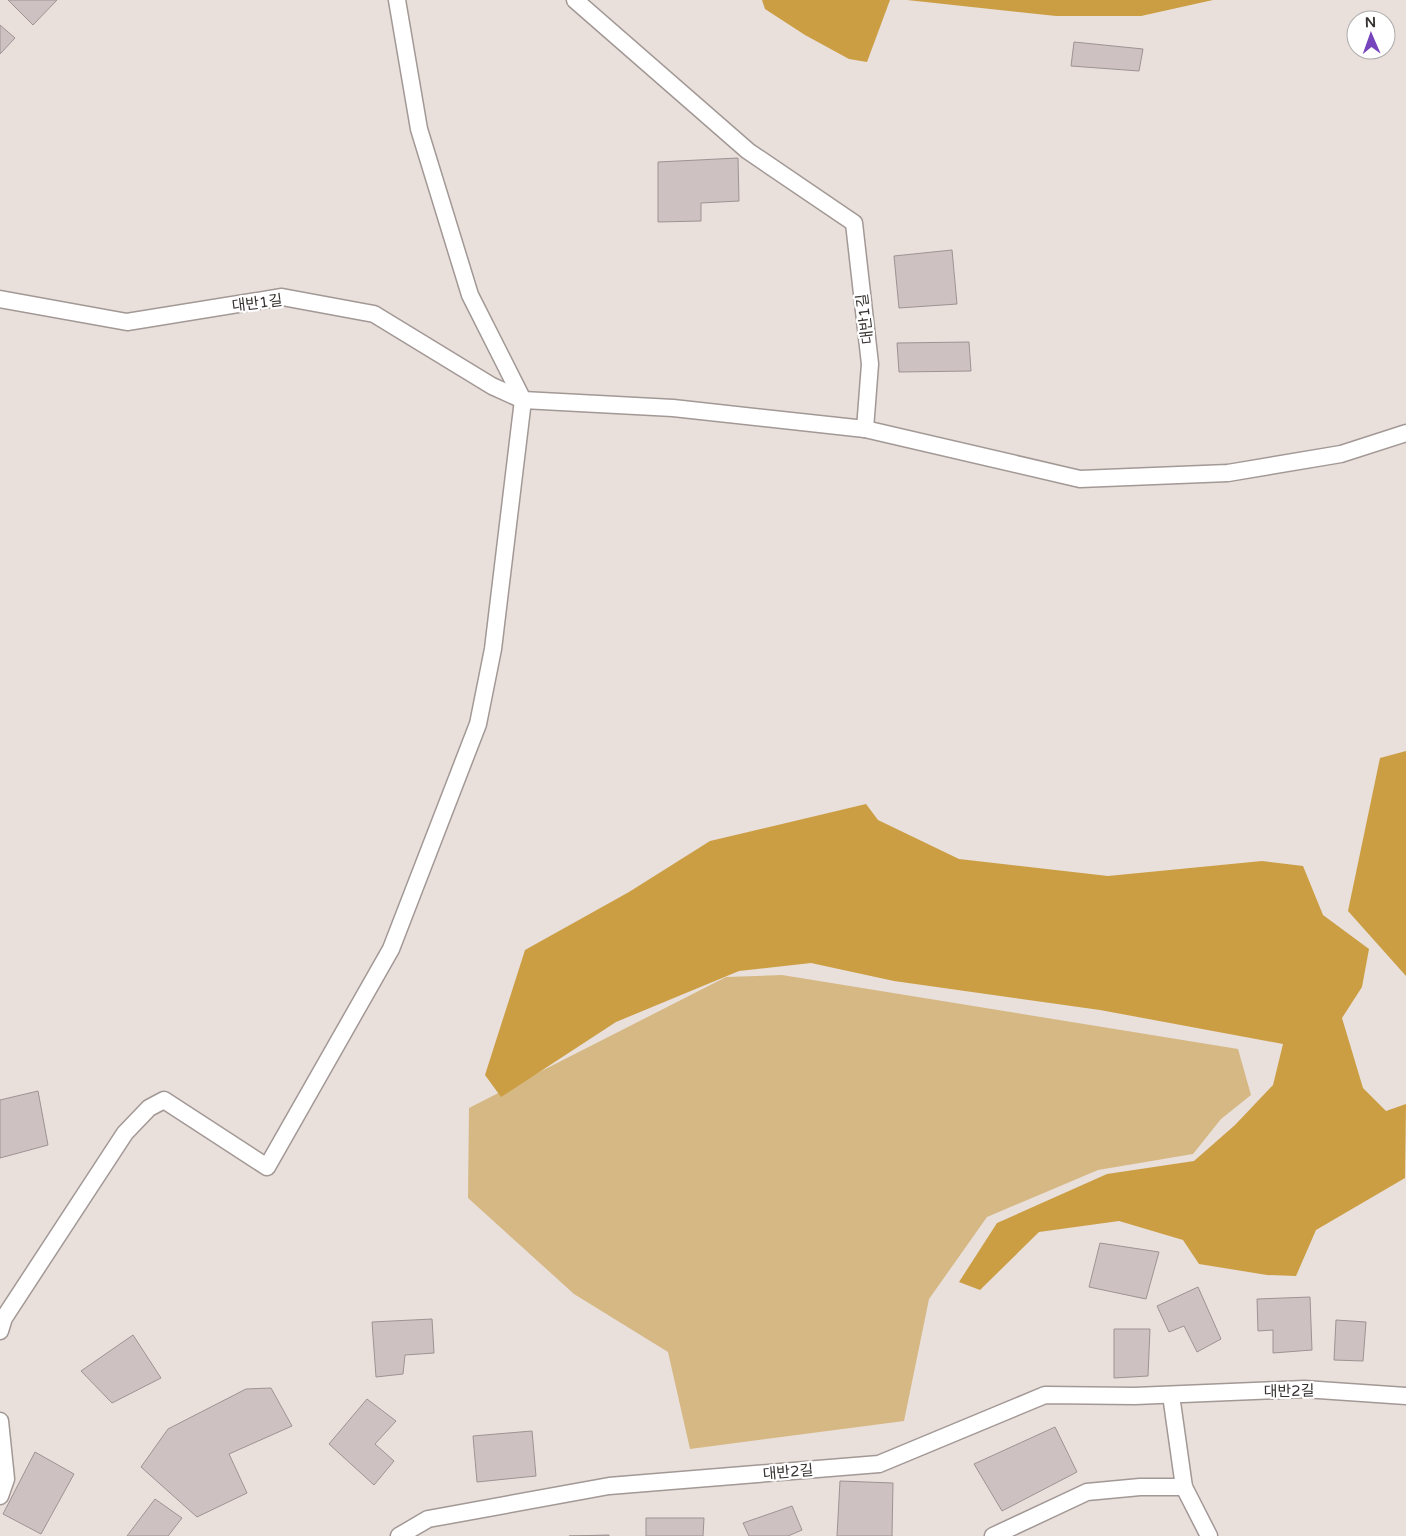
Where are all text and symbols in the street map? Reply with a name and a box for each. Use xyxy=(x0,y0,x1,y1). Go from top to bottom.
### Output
north arrow xyxy=(1346,10,1396,60)
text: N xyxy=(1365,14,1376,31)
street label: 대반1길 xyxy=(231,291,283,315)
street label: 대반1길 xyxy=(853,293,877,345)
street label: 대반2길 xyxy=(1263,1382,1315,1400)
street label: 대반2길 xyxy=(762,1461,814,1483)

